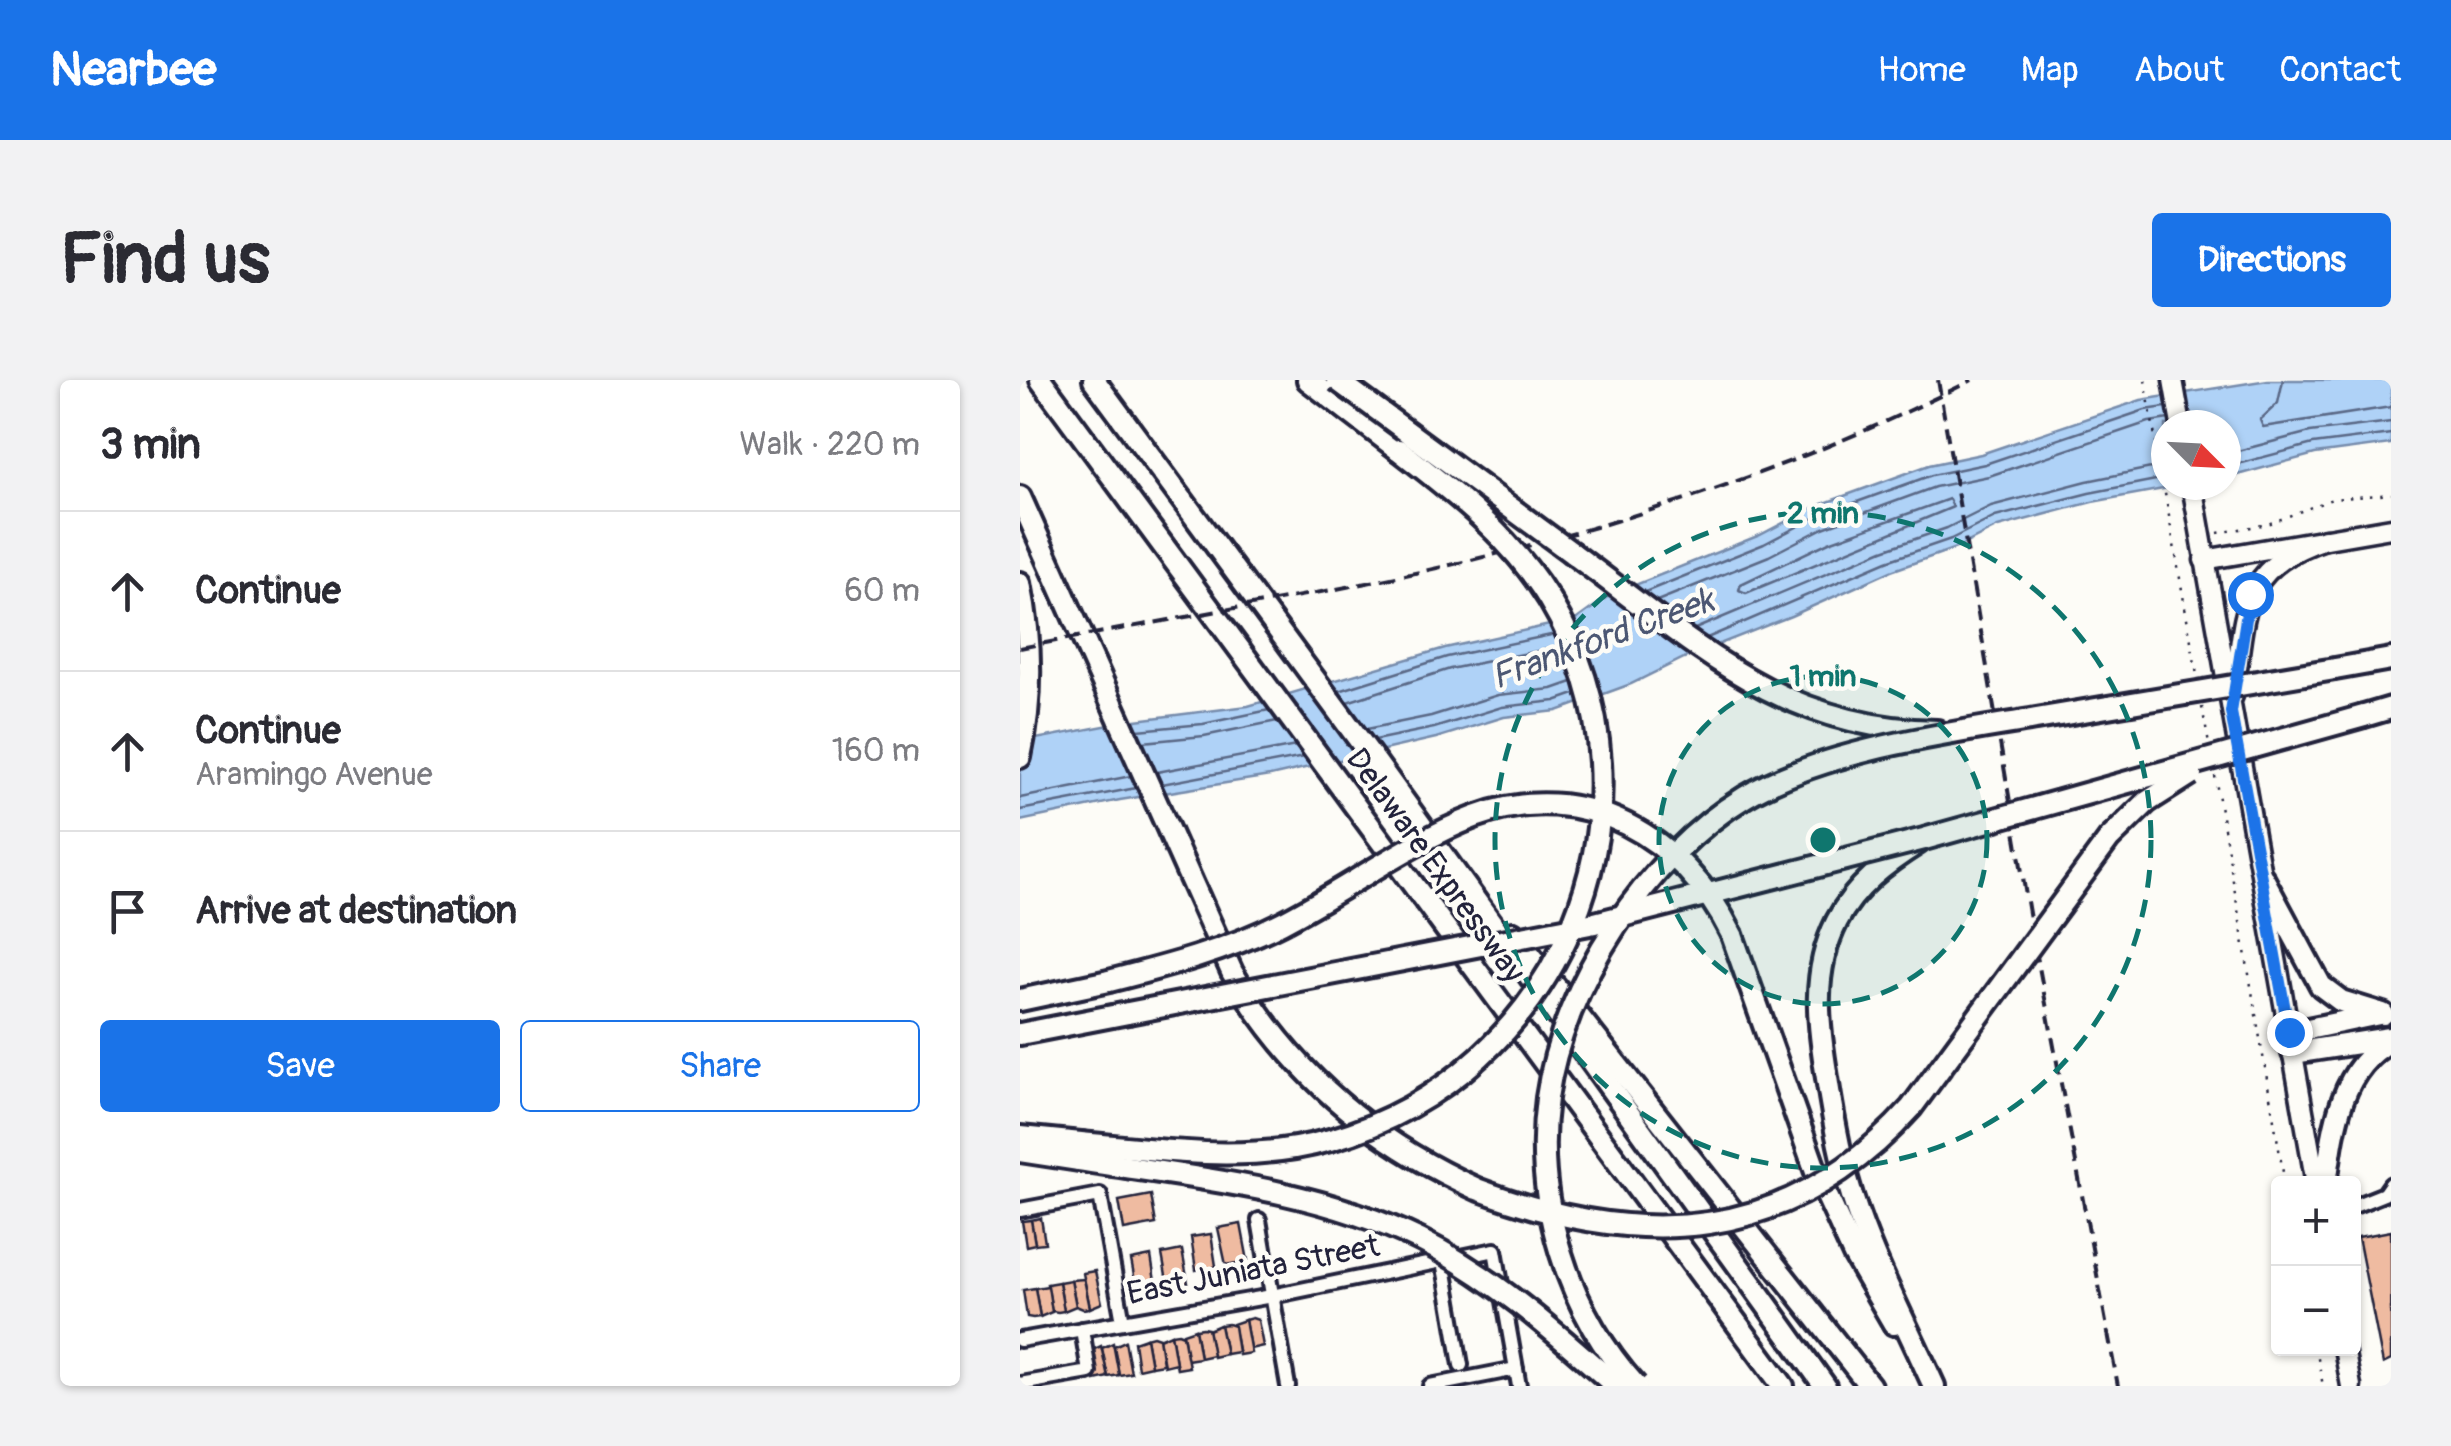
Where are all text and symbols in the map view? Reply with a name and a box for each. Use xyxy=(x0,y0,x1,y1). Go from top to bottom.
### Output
text: Nearbee xyxy=(50,40,216,100)
text: Home xyxy=(1878,48,1966,92)
text: Map xyxy=(2021,48,2079,92)
text: About xyxy=(2134,48,2224,92)
text: Contact xyxy=(2279,48,2401,92)
button: Directions xyxy=(2152,213,2391,307)
text: Find us xyxy=(60,216,270,304)
north arrow xyxy=(2151,410,2241,500)
text: 3 min xyxy=(100,419,201,471)
text: Walk · 220 m xyxy=(740,425,920,465)
text: 2 min xyxy=(1787,495,1859,532)
icon: ahead xyxy=(100,564,155,619)
text: Continue xyxy=(195,567,341,615)
text: 60 m xyxy=(844,571,920,611)
route start xyxy=(2228,572,2274,618)
water label: Frankford Creek xyxy=(1485,577,1723,699)
text: 1 min xyxy=(1790,658,1856,695)
text: Continue xyxy=(195,707,341,755)
icon: ahead xyxy=(100,724,155,779)
text: 160 m xyxy=(832,731,920,771)
street label: Delaware Expressway xyxy=(1337,741,1534,991)
text: Aramingo Avenue xyxy=(195,755,433,795)
centre of rings xyxy=(1805,822,1841,858)
icon: arrive xyxy=(100,884,155,939)
text: Arrive at destination xyxy=(195,887,517,935)
route end xyxy=(2267,1010,2313,1056)
button: Save xyxy=(100,1020,500,1112)
button: Share xyxy=(520,1020,920,1112)
map controls xyxy=(2271,1176,2361,1356)
button: + xyxy=(2271,1176,2361,1266)
street label: East Juniata Street xyxy=(1124,1226,1383,1314)
button: − xyxy=(2271,1266,2361,1356)

